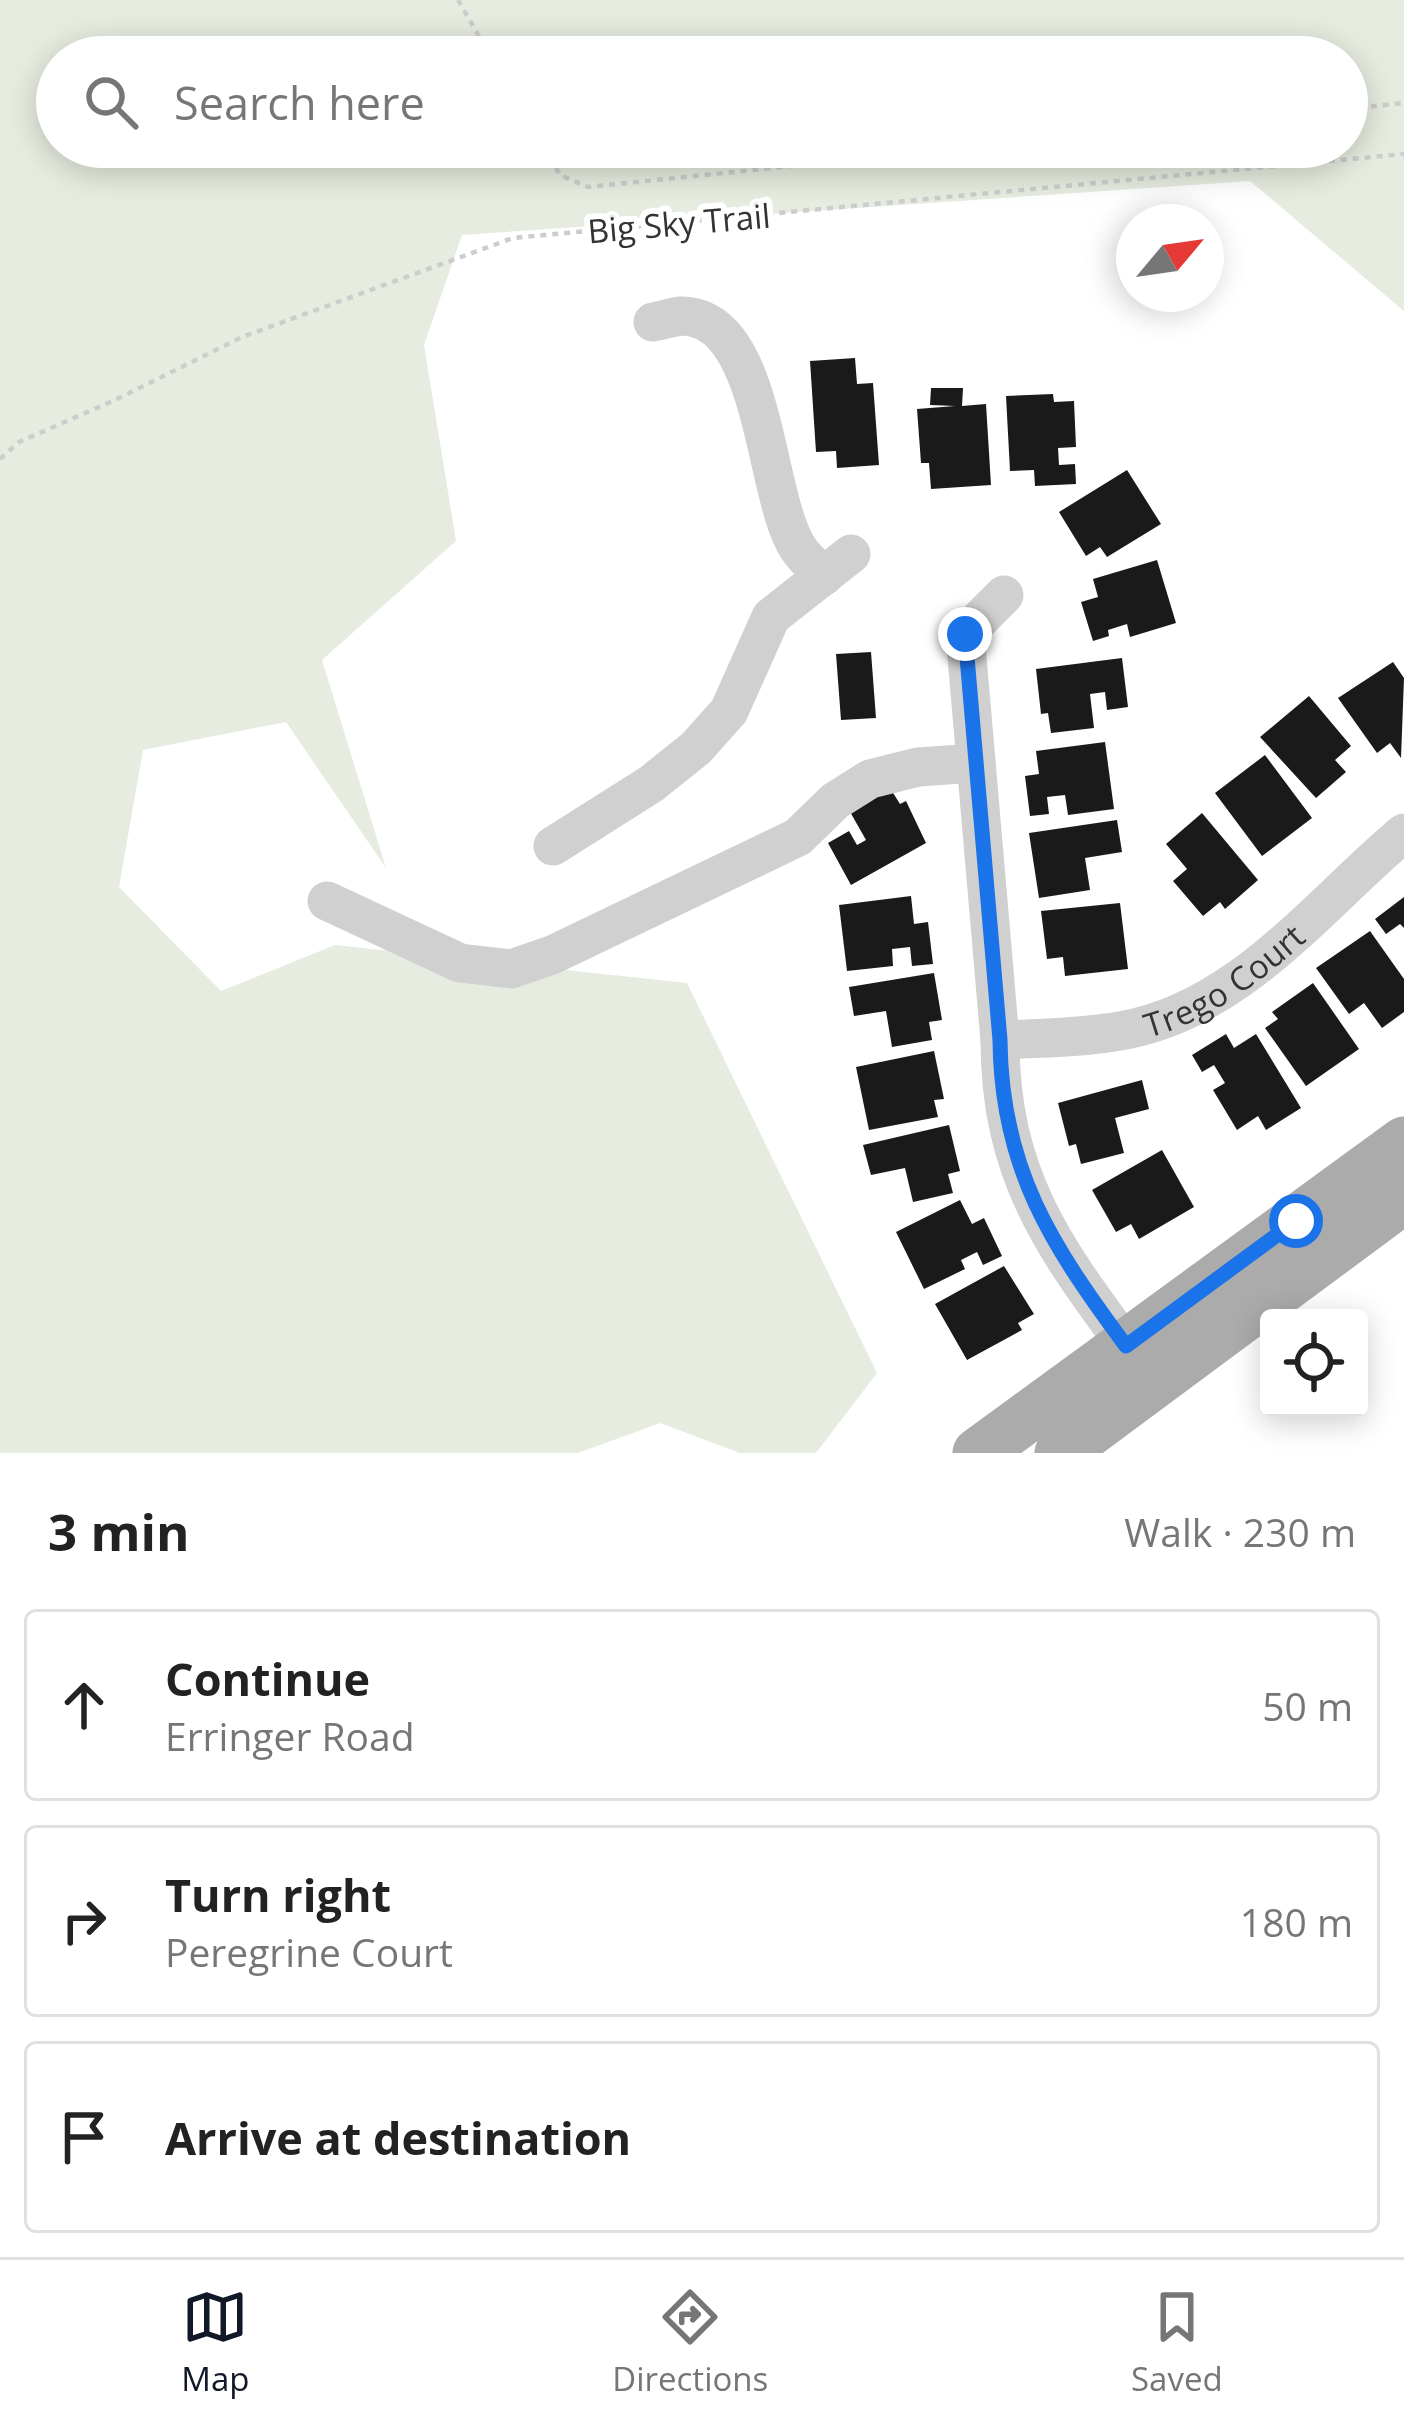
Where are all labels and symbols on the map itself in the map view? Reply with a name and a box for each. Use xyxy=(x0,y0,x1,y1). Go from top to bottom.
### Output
street label: Big Sky Trail xyxy=(586,193,772,253)
north arrow xyxy=(1116,204,1224,312)
route end xyxy=(938,607,992,661)
street label: Trego Court xyxy=(1138,914,1314,1047)
route start xyxy=(1269,1194,1323,1248)

